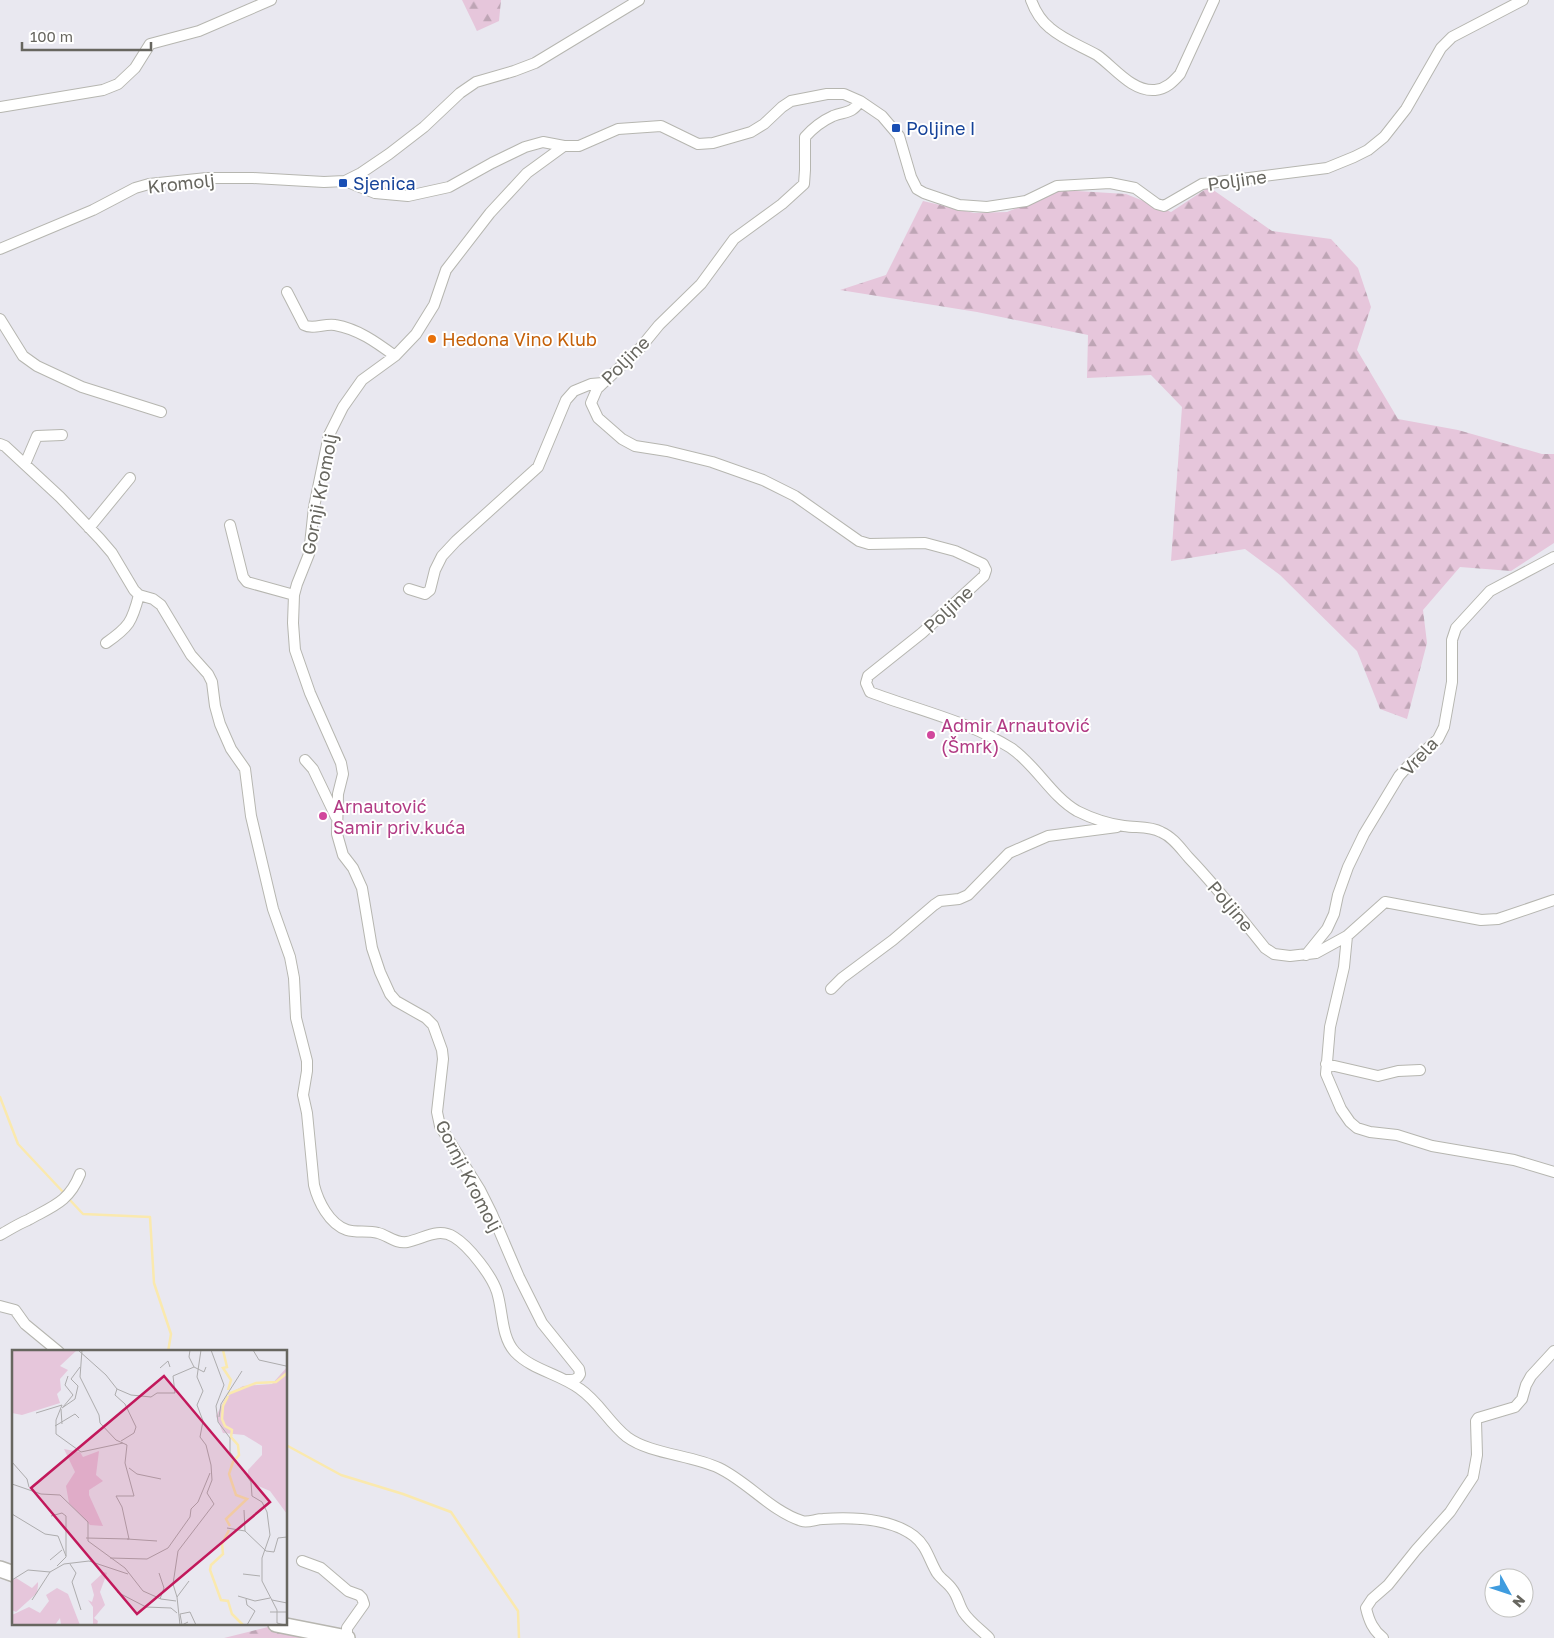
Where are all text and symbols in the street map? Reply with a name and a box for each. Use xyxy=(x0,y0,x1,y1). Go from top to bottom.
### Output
scale bar xyxy=(22,20,151,52)
text: 100 m xyxy=(30,27,73,45)
place label: Poljine I xyxy=(906,117,975,139)
marker: Poljine I xyxy=(890,122,902,134)
street label: Poljine xyxy=(1206,165,1268,195)
street label: Kromolj xyxy=(146,169,216,197)
place label: Sjenica xyxy=(353,172,416,194)
marker: Sjenica xyxy=(337,177,349,189)
place label: Hedona Vino Klub xyxy=(442,328,597,350)
street label: Poljine xyxy=(596,331,654,389)
marker: Hedona Vino Klub xyxy=(426,333,438,345)
street label: Gornji Kromolj xyxy=(296,431,342,557)
street label: Poljine xyxy=(919,581,977,637)
place label: Admir Arnautović (Šmrk) xyxy=(941,714,1090,757)
marker: Admir Arnautović (Šmrk) xyxy=(925,729,937,741)
street label: Vrela xyxy=(1396,732,1442,780)
place label: Arnautović Samir priv.kuća xyxy=(333,795,465,838)
marker: Arnautović Samir priv.kuća xyxy=(317,810,329,822)
street label: Poljine xyxy=(1204,876,1258,936)
street label: Gornji Kromolj xyxy=(431,1116,507,1236)
inset map xyxy=(12,1350,288,1626)
north arrow xyxy=(1484,1568,1534,1618)
text: N xyxy=(1509,1592,1529,1611)

